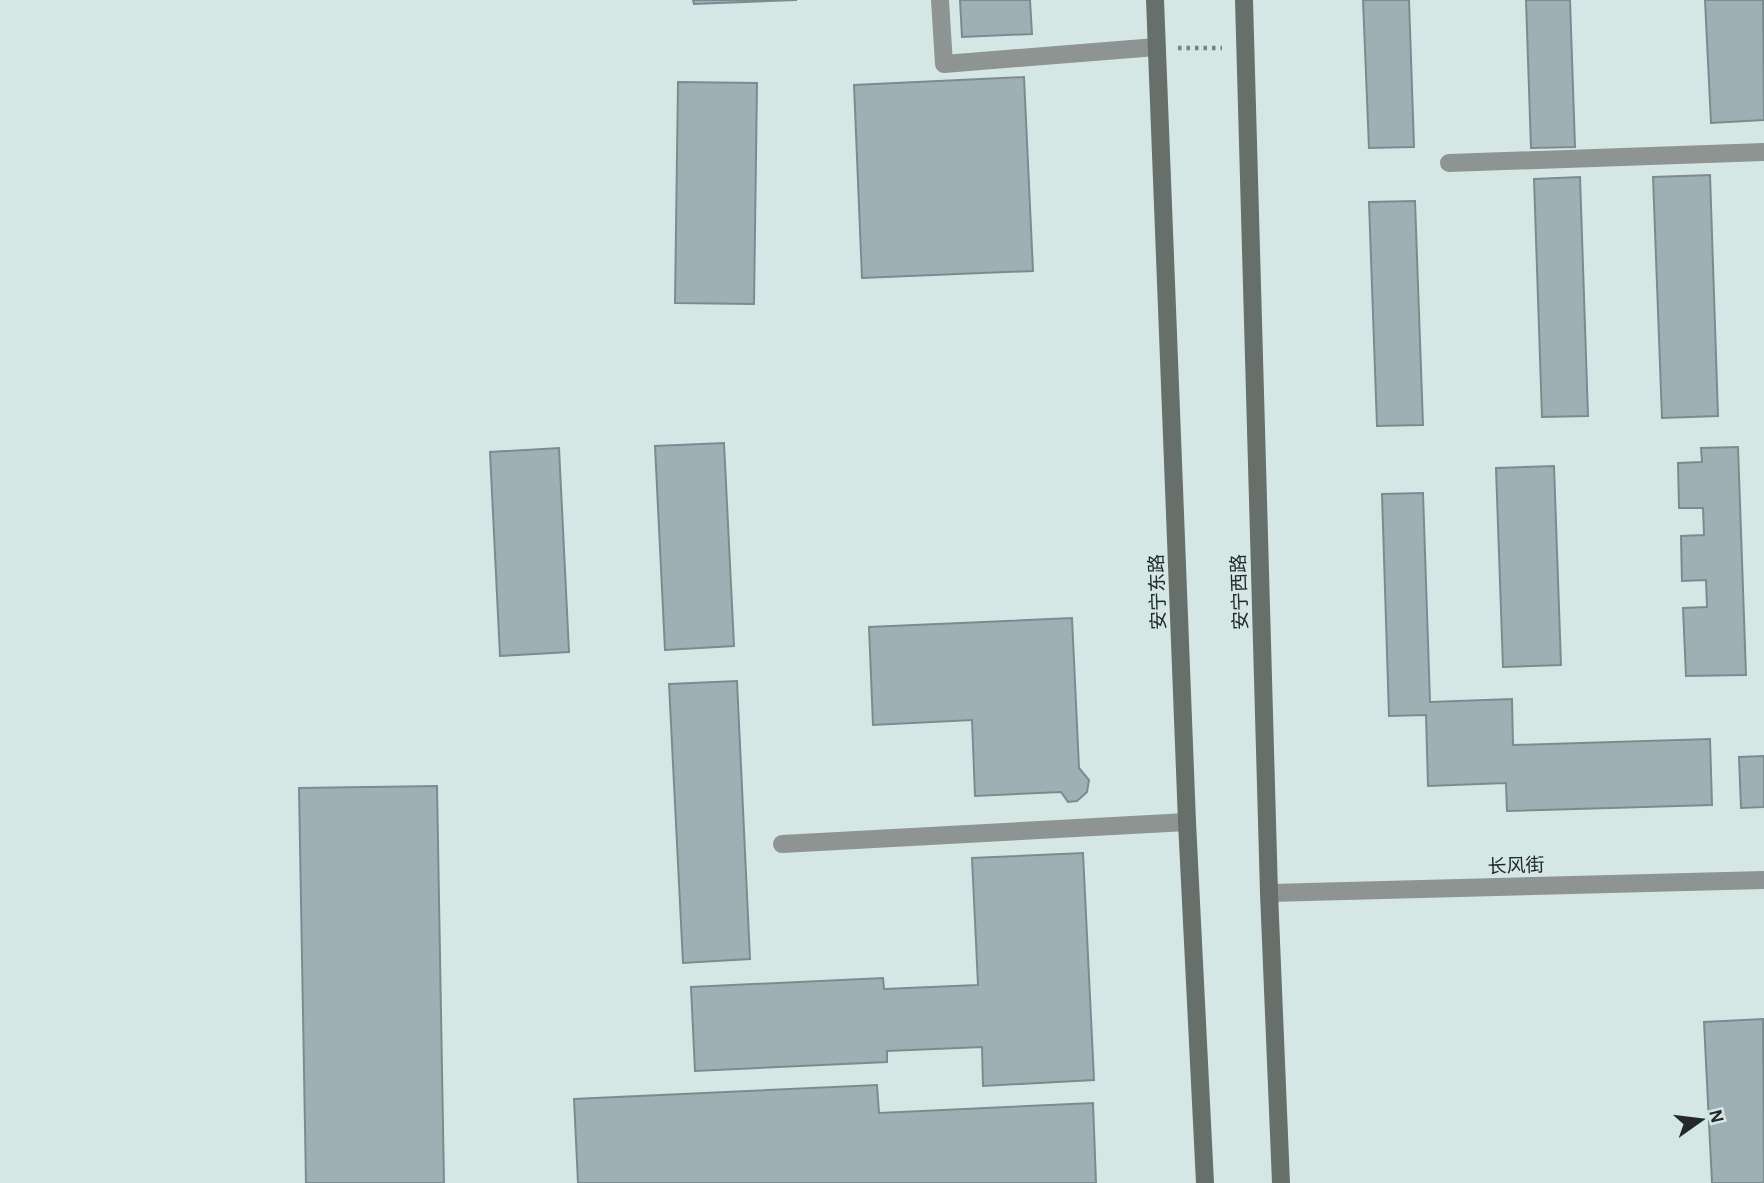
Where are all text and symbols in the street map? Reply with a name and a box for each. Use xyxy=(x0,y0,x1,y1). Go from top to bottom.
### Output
street label: 安宁东路 xyxy=(1146,554,1169,630)
street label: 安宁西路 xyxy=(1228,554,1251,630)
street label: 长风街 xyxy=(1487,855,1545,877)
north arrow xyxy=(1666,1085,1736,1155)
text: N xyxy=(1705,1108,1727,1125)

